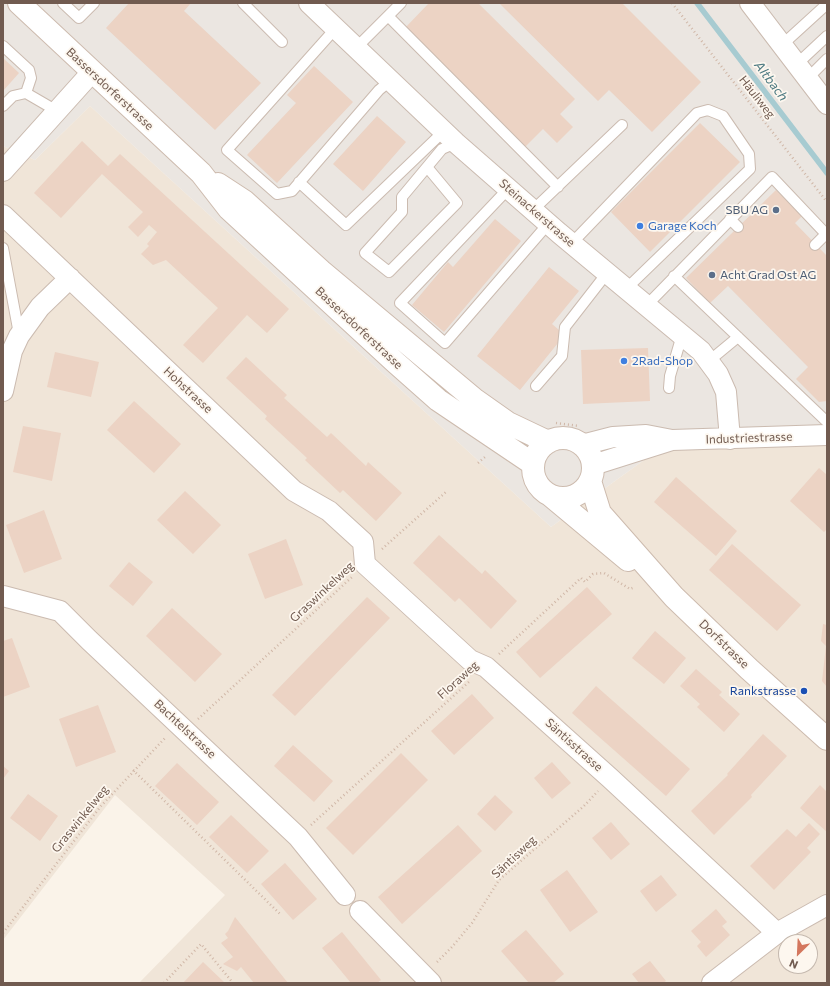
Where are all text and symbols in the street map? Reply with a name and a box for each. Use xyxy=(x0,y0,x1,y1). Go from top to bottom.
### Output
street label: Bassersdorferstrasse xyxy=(63,45,157,133)
water label: Altbach xyxy=(751,58,791,104)
street label: Häuliweg xyxy=(736,73,778,121)
street label: Steinackerstrasse xyxy=(496,176,578,250)
place label: SBU AG xyxy=(725,203,768,217)
marker: SBU AG xyxy=(771,205,781,215)
place label: Garage Koch xyxy=(648,219,717,233)
marker: Garage Koch xyxy=(635,221,645,231)
place label: Acht Grad Ost AG xyxy=(720,268,816,282)
marker: Acht Grad Ost AG xyxy=(707,270,717,280)
street label: Bassersdorferstrasse xyxy=(312,284,406,372)
place label: 2Rad-Shop xyxy=(632,354,693,368)
marker: 2Rad-Shop xyxy=(619,356,629,366)
street label: Hohstrasse xyxy=(161,364,215,416)
street label: Industriestrasse xyxy=(705,429,793,447)
street label: Graswinkelweg xyxy=(287,559,357,625)
street label: Dorfstrasse xyxy=(696,617,752,671)
street label: Floraweg xyxy=(435,658,481,702)
place label: Rankstrasse xyxy=(730,684,796,698)
marker: Rankstrasse xyxy=(799,686,809,696)
street label: Bachtelstrasse xyxy=(151,697,219,761)
street label: Säntisstrasse xyxy=(542,716,606,774)
street label: Graswinkelweg xyxy=(48,782,112,856)
street label: Säntisweg xyxy=(489,833,539,881)
north arrow xyxy=(778,934,818,974)
text: N xyxy=(787,957,800,972)

